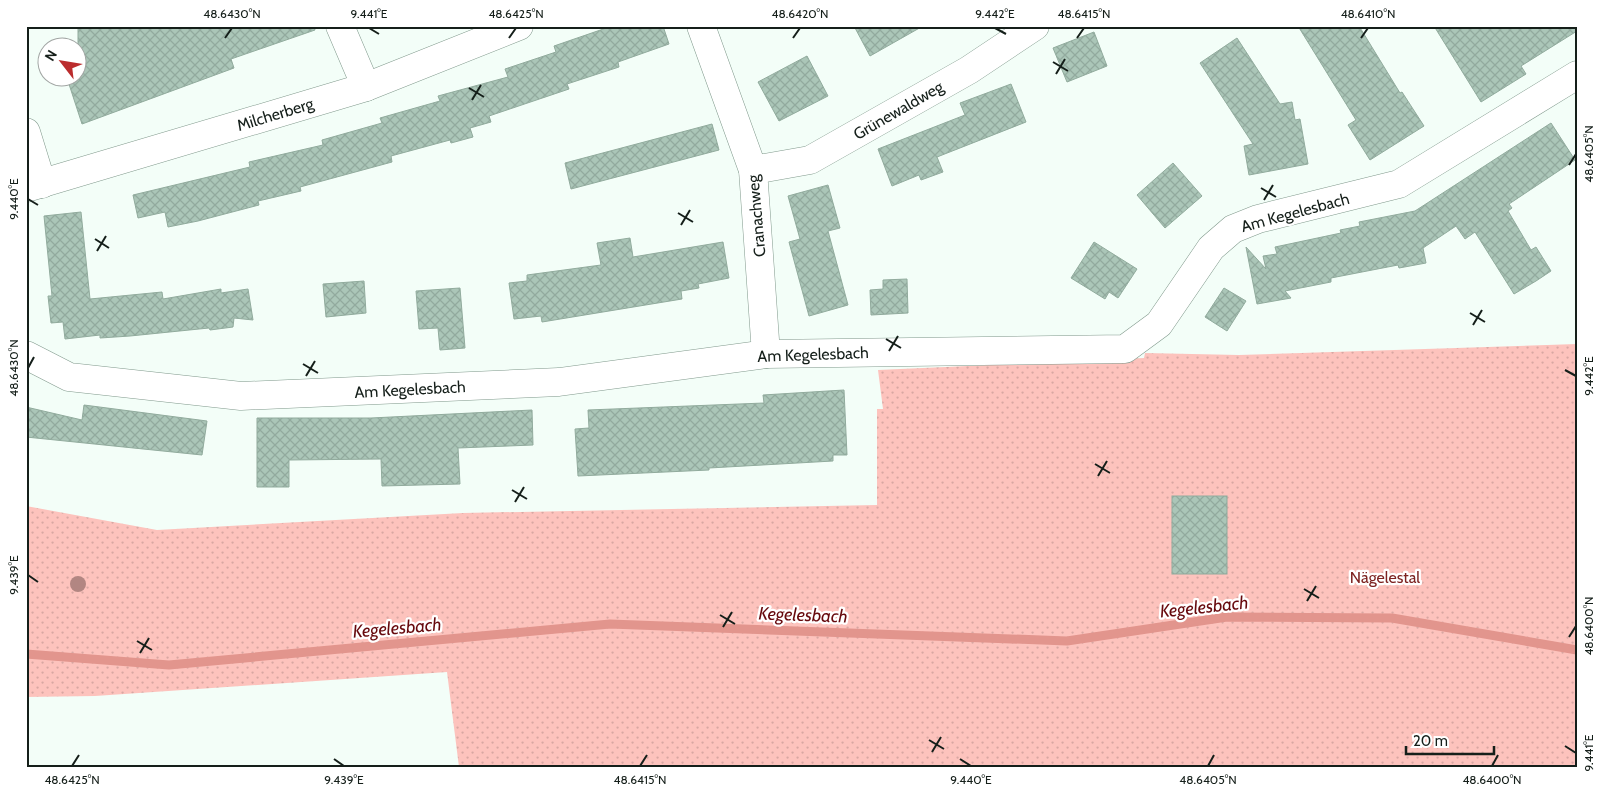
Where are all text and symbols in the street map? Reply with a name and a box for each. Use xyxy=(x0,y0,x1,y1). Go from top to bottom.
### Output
text: 48.6430°N xyxy=(203,6,261,21)
text: 9.441°E xyxy=(351,6,388,21)
text: 48.6425°N xyxy=(488,6,544,21)
text: 48.6420°N xyxy=(771,6,829,21)
text: 9.442°E xyxy=(975,6,1015,21)
text: 48.6415°N xyxy=(1058,6,1110,21)
text: 48.6410°N xyxy=(1341,6,1395,21)
north arrow xyxy=(38,38,88,88)
text: N xyxy=(41,46,61,64)
street label: Grünewaldweg xyxy=(850,77,947,144)
street label: Milcherberg xyxy=(235,94,317,135)
text: 48.6405°N xyxy=(1581,125,1596,183)
street label: Cranachweg xyxy=(743,173,770,258)
text: 9.440°E xyxy=(6,178,21,220)
street label: Am Kegelesbach xyxy=(1239,189,1351,236)
text: 48.6430°N xyxy=(6,339,21,397)
street label: Am Kegelesbach xyxy=(757,343,869,366)
text: 9.442°E xyxy=(1581,356,1596,396)
street label: Am Kegelesbach xyxy=(354,377,466,402)
text: 9.439°E xyxy=(6,555,21,595)
park label: Nägelestal xyxy=(1350,568,1420,587)
water label: Kegelesbach xyxy=(1159,591,1249,623)
text: 48.6400°N xyxy=(1581,596,1596,656)
water label: Kegelesbach xyxy=(758,602,848,628)
water label: Kegelesbach xyxy=(352,613,442,643)
scale bar xyxy=(1406,723,1493,755)
text: 20 m xyxy=(1413,732,1448,750)
text: 9.441°E xyxy=(1581,734,1596,771)
text: 48.6425°N xyxy=(44,772,100,787)
text: 9.439°E xyxy=(324,772,364,787)
text: 48.6415°N xyxy=(614,772,666,787)
text: 9.440°E xyxy=(950,772,992,787)
text: 48.6405°N xyxy=(1179,772,1237,787)
text: 48.6400°N xyxy=(1462,772,1522,787)

